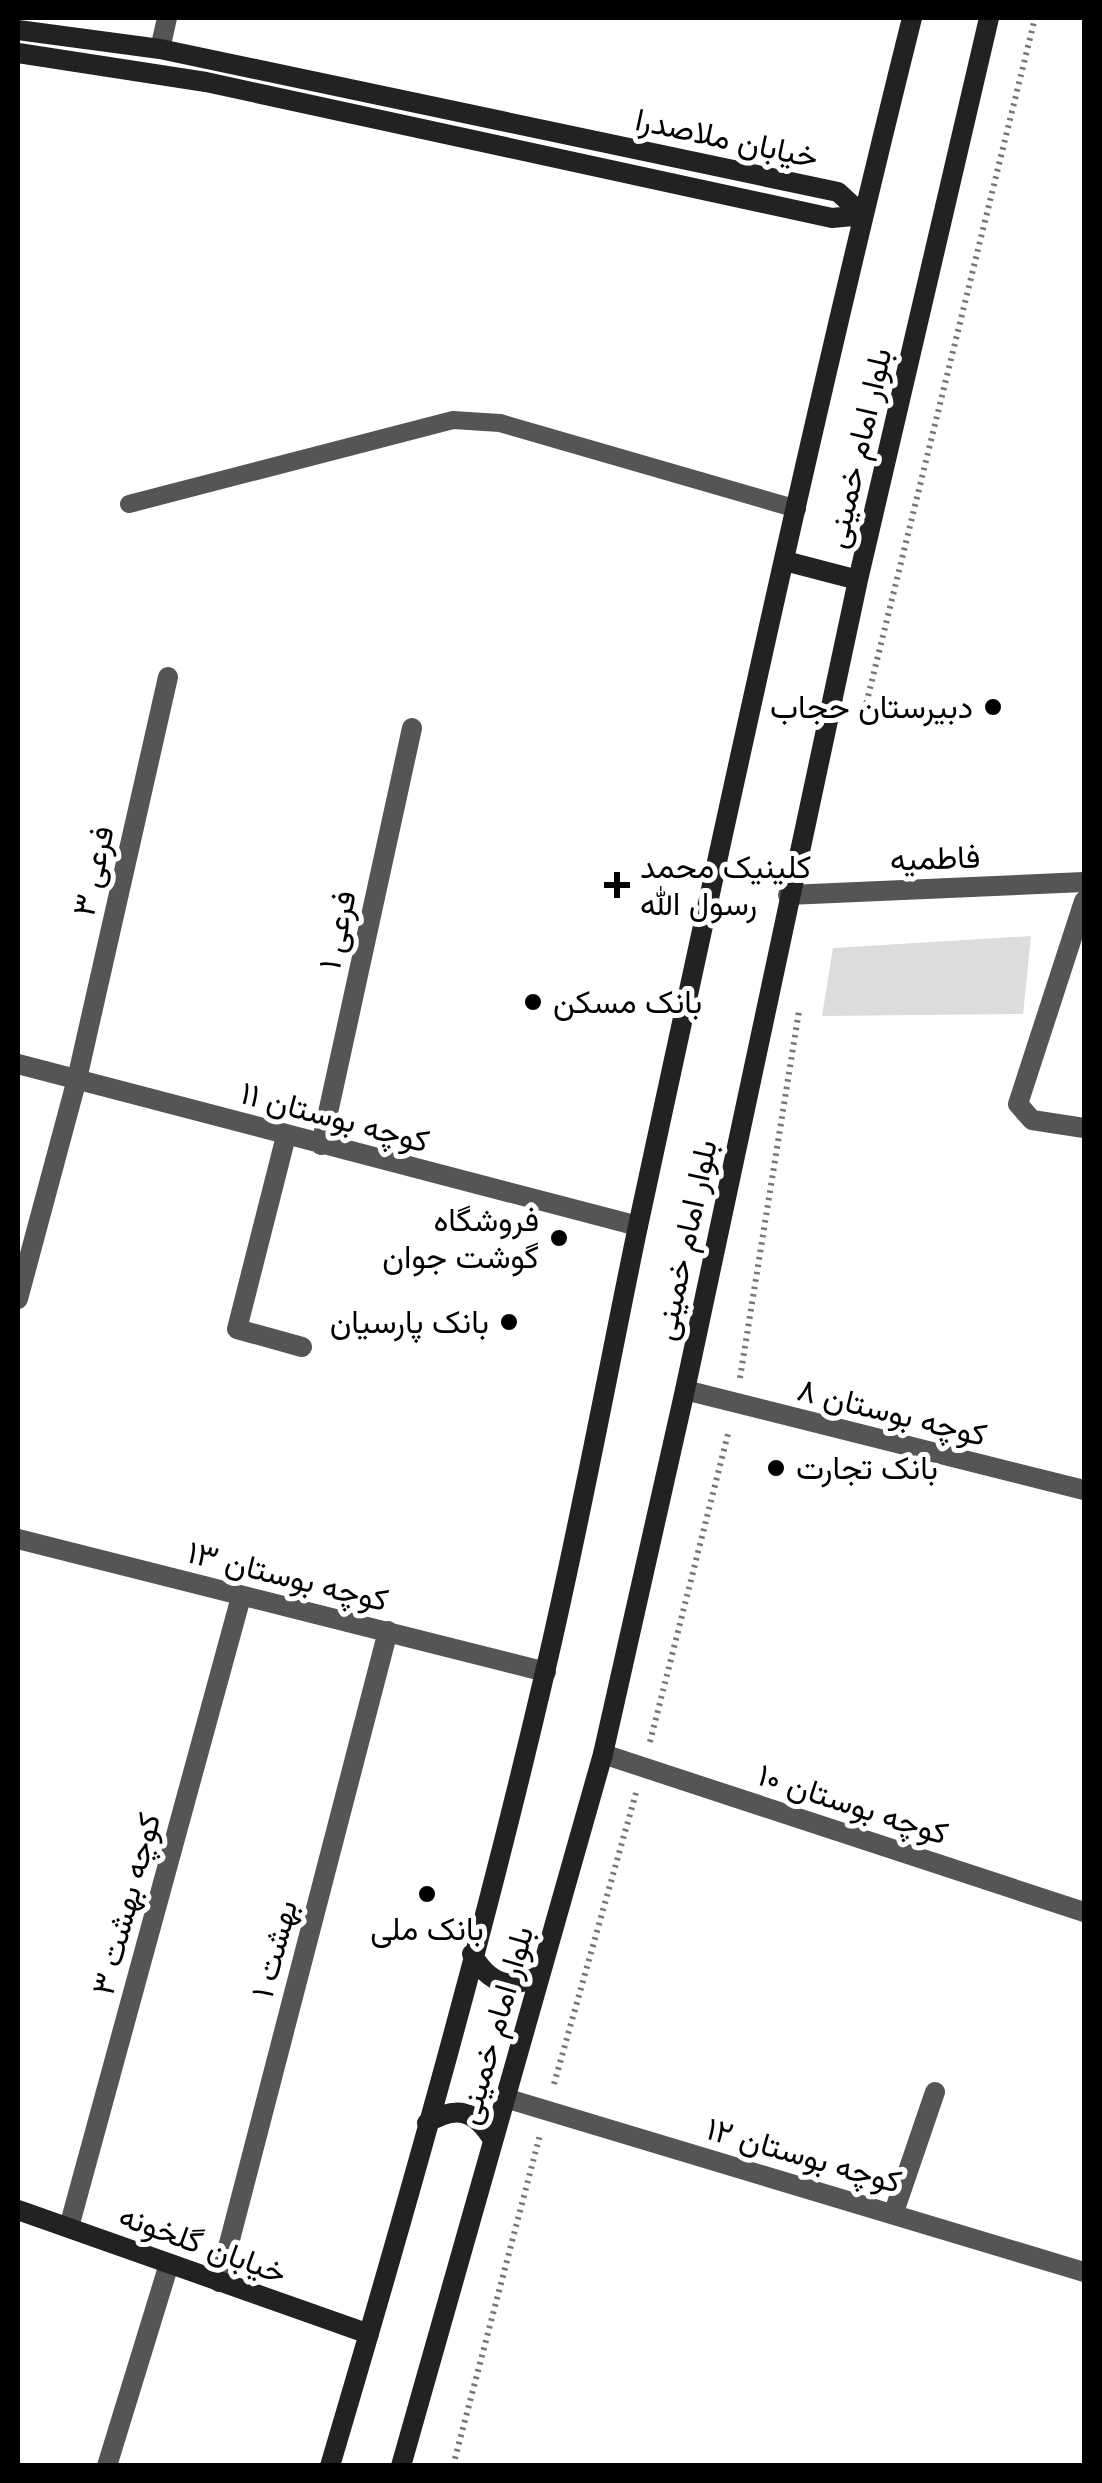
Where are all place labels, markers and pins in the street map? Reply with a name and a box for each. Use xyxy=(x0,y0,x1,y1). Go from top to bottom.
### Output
place label: دبیرستان حجاب xyxy=(770,685,973,727)
marker: دبیرستان حجاب xyxy=(982,696,1004,718)
place label: کلینیک محمد رسول الله xyxy=(640,845,811,924)
marker: کلینیک محمد رسول الله xyxy=(604,872,630,898)
place label: بانک مسکن xyxy=(553,980,702,1022)
marker: بانک مسکن xyxy=(522,991,544,1013)
place label: فروشگاه گوشت جوان xyxy=(382,1198,539,1277)
marker: فروشگاه گوشت جوان xyxy=(548,1227,570,1249)
place label: بانک پارسیان xyxy=(330,1300,489,1344)
marker: بانک پارسیان xyxy=(498,1311,520,1333)
place label: بانک تجارت xyxy=(796,1446,938,1488)
marker: بانک تجارت xyxy=(765,1457,787,1479)
marker: بانک ملی xyxy=(416,1883,438,1905)
place label: بانک ملی xyxy=(370,1907,484,1949)

